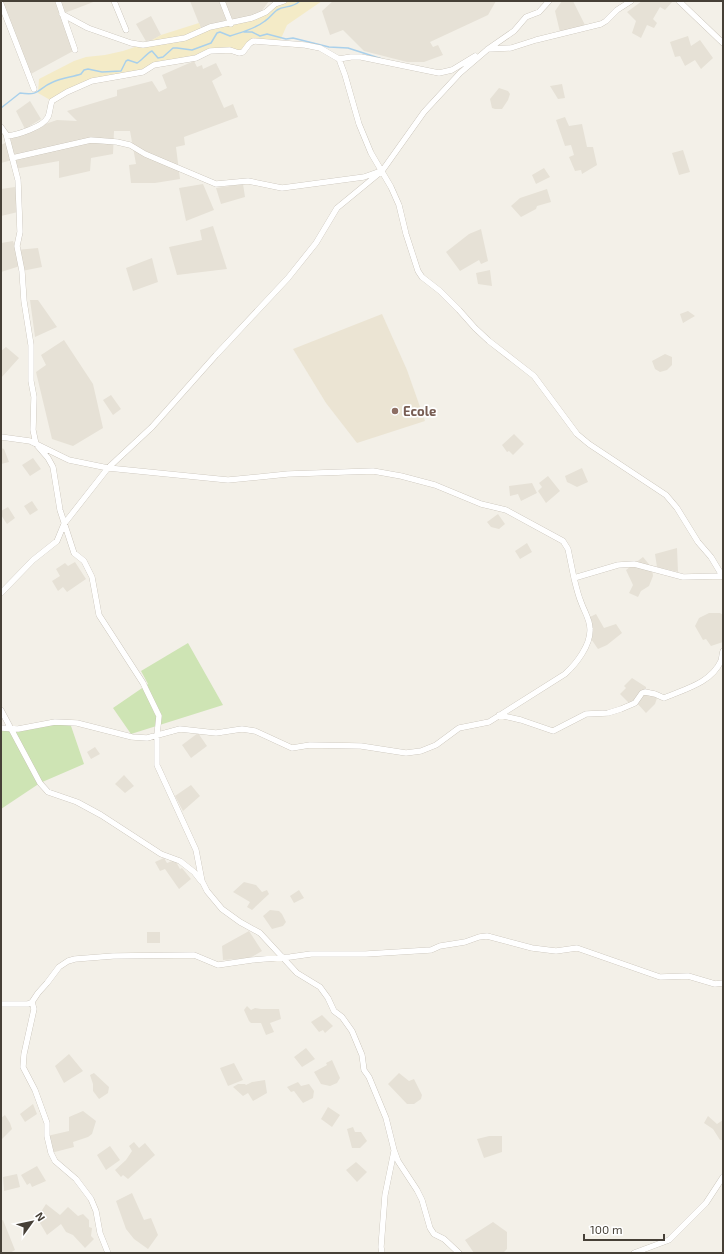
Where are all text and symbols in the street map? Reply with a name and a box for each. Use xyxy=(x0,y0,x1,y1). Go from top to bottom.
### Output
place label: Ecole xyxy=(403,403,436,419)
marker: Ecole xyxy=(390,406,400,416)
north arrow xyxy=(12,1202,52,1242)
text: N xyxy=(33,1209,48,1223)
scale bar xyxy=(584,1216,664,1242)
text: 100 m xyxy=(590,1222,622,1236)

